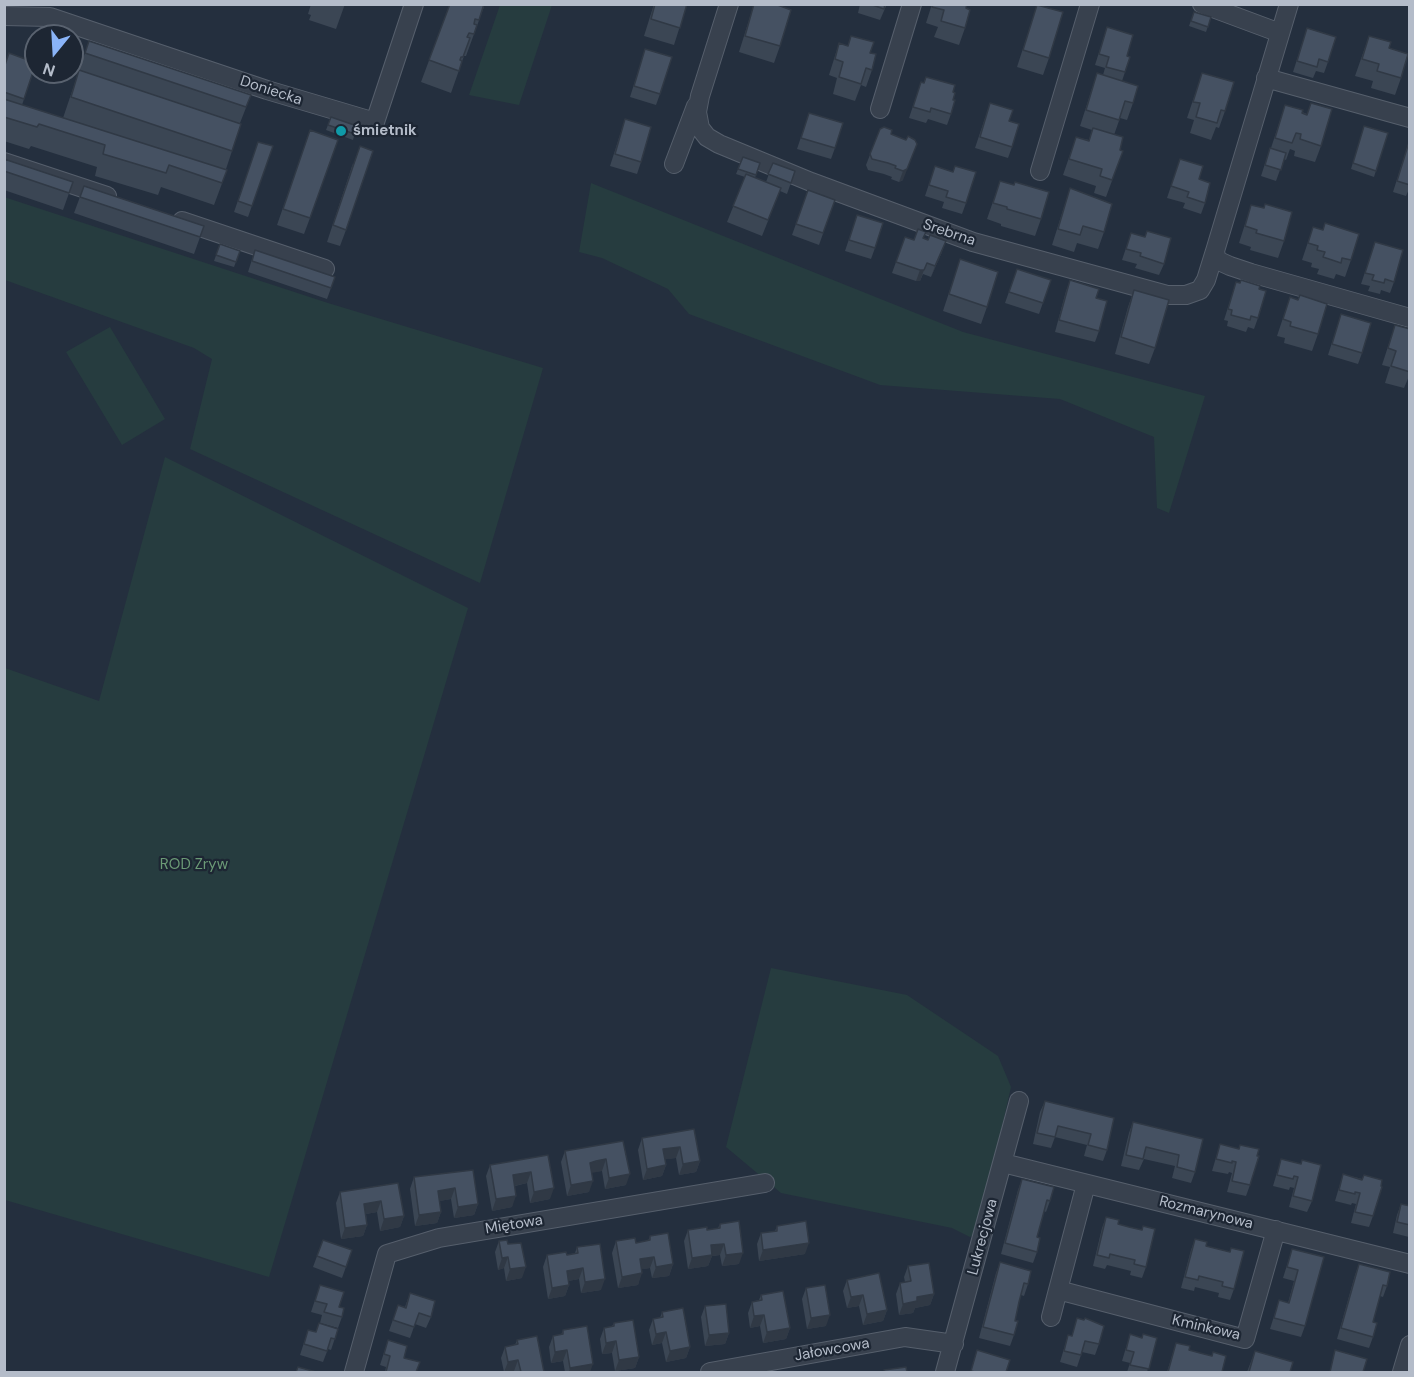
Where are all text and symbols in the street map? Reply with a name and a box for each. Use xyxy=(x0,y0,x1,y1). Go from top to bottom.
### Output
north arrow xyxy=(24,24,84,84)
text: N xyxy=(40,58,58,81)
street label: Doniecka xyxy=(238,73,304,109)
place label: śmietnik xyxy=(353,122,417,140)
marker: śmietnik xyxy=(334,124,348,138)
street label: Srebrna xyxy=(920,216,978,250)
park label: ROD Zryw xyxy=(160,856,228,874)
street label: Rozmarynowa xyxy=(1157,1193,1255,1233)
street label: Lukrecjowa xyxy=(964,1197,1002,1277)
street label: Miętowa xyxy=(484,1212,544,1238)
street label: Kminkowa xyxy=(1170,1311,1242,1345)
street label: Jałowcowa xyxy=(793,1335,871,1365)

